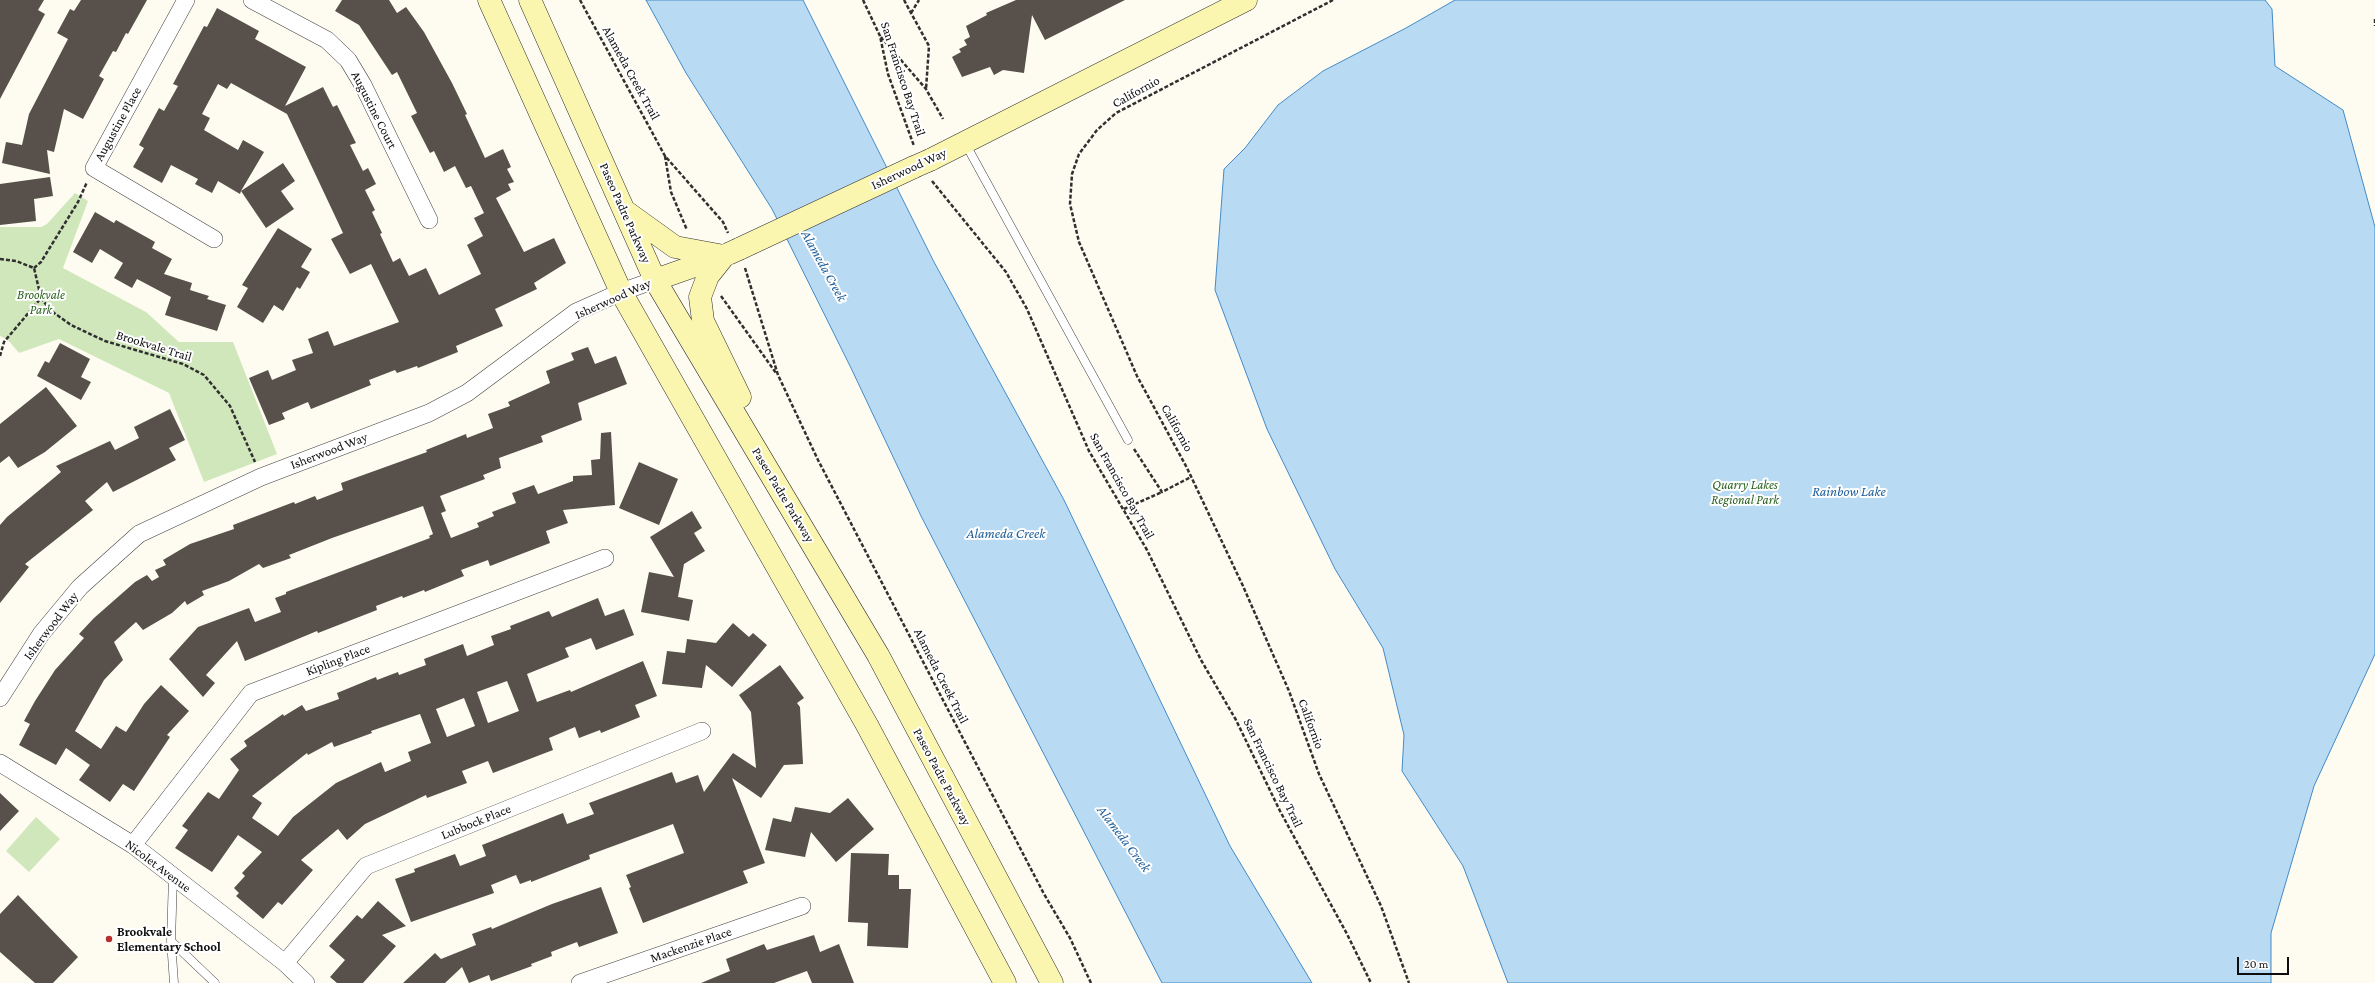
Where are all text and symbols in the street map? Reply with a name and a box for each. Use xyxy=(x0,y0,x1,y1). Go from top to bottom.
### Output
street label: San Francisco Bay Trail xyxy=(877,20,929,138)
street label: Alameda Creek Trail xyxy=(599,23,663,123)
street label: Augustine Court xyxy=(348,69,400,151)
street label: Californio xyxy=(1109,73,1163,111)
street label: Augustine Place xyxy=(91,84,145,164)
street label: Isherwood Way xyxy=(869,145,949,193)
street label: Paseo Padre Parkway xyxy=(596,160,654,266)
water label: Alameda Creek xyxy=(798,227,850,305)
street label: Isherwood Way xyxy=(573,275,653,323)
park label: Brookvale Park xyxy=(17,287,65,318)
street label: Brookvale Trail xyxy=(114,327,194,365)
street label: Californio xyxy=(1158,401,1196,455)
street label: Isherwood Way xyxy=(288,429,370,473)
street label: San Francisco Bay Trail xyxy=(1086,430,1158,542)
street label: Paseo Padre Parkway xyxy=(748,445,818,545)
park label: Quarry Lakes Regional Park xyxy=(1711,477,1779,508)
water label: Rainbow Lake xyxy=(1812,484,1886,500)
water label: Alameda Creek xyxy=(967,526,1045,542)
street label: Isherwood Way xyxy=(20,589,82,663)
street label: Alameda Creek Trail xyxy=(910,626,972,726)
street label: Kipling Place xyxy=(304,641,372,679)
street label: Californio xyxy=(1295,697,1327,751)
street label: San Francisco Bay Trail xyxy=(1240,716,1306,830)
street label: Paseo Padre Parkway xyxy=(910,726,974,828)
street label: Lubbock Place xyxy=(439,801,513,843)
water label: Alameda Creek xyxy=(1094,802,1154,876)
street label: Nicolet Avenue xyxy=(122,836,194,896)
place label: Brookvale Elementary School xyxy=(117,924,221,955)
street label: Mackenzie Place xyxy=(648,924,734,966)
marker: Brookvale Elementary School xyxy=(104,934,114,944)
scale bar xyxy=(2239,949,2291,975)
text: 20 m xyxy=(2244,957,2268,971)

